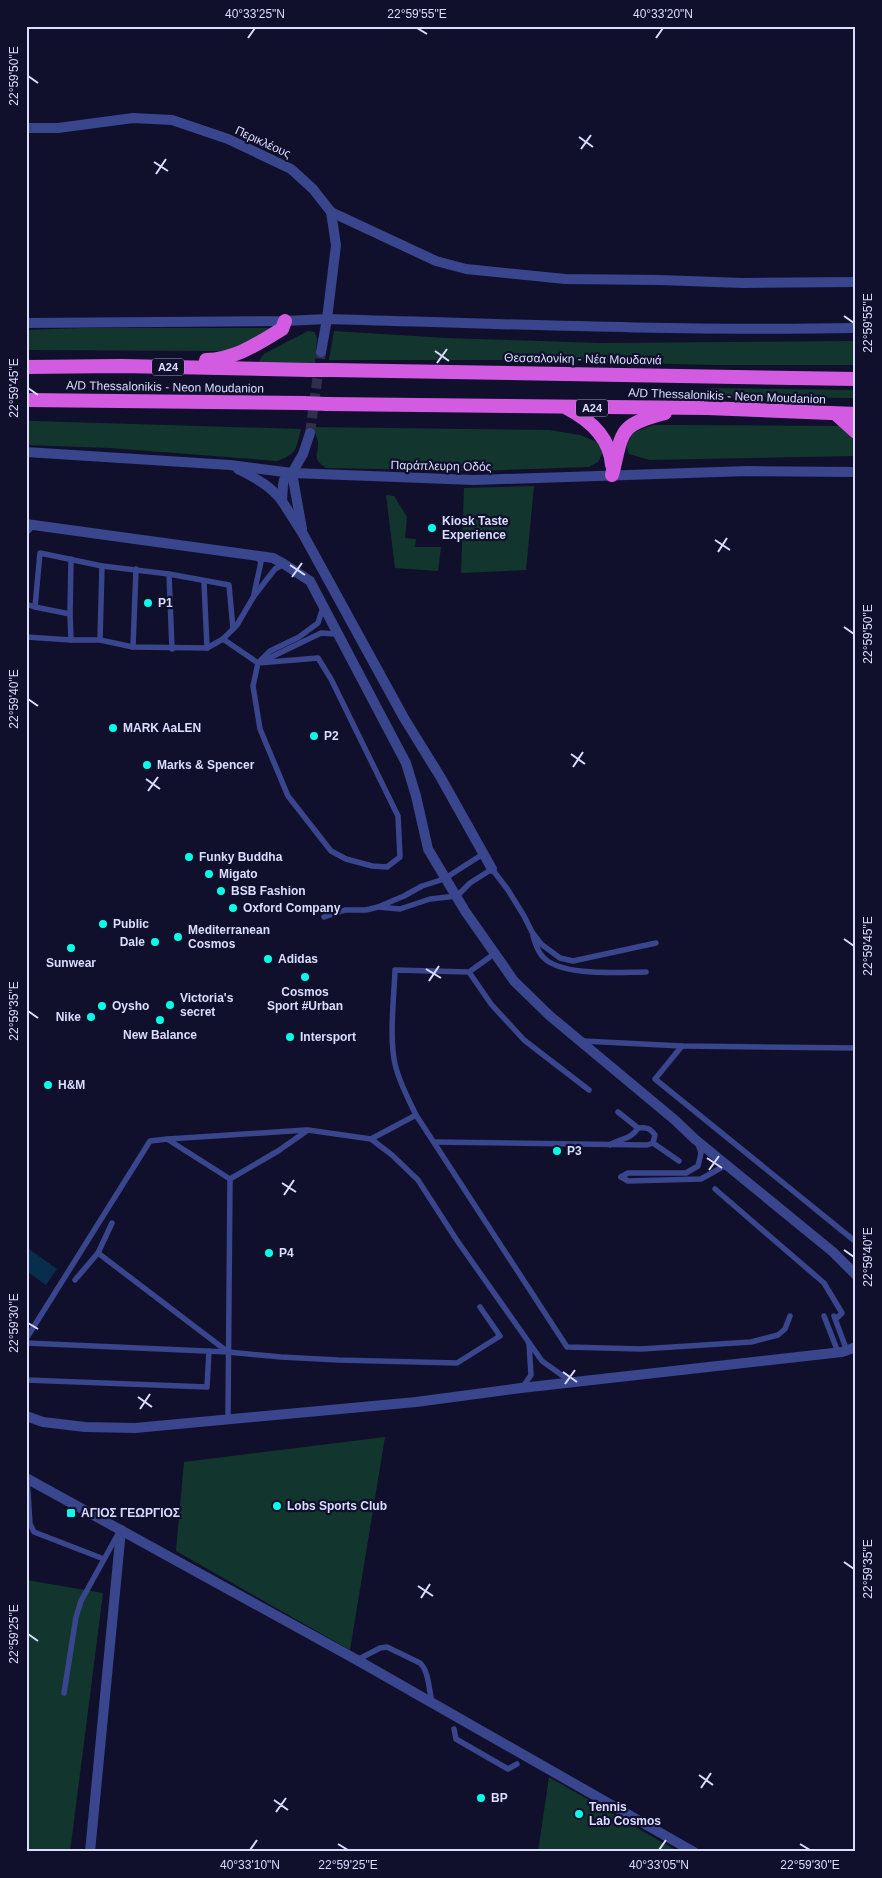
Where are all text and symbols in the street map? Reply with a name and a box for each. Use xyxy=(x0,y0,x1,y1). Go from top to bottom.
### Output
text: 40°33'25"N xyxy=(225,7,285,21)
text: 22°59'55"E xyxy=(387,7,447,21)
text: 40°33'20"N xyxy=(633,7,693,21)
text: 22°59'50"E xyxy=(7,46,21,106)
street label: Περικλέους xyxy=(233,123,293,161)
text: 22°59'55"E xyxy=(861,293,875,353)
street label: Θεσσαλονίκη - Νέα Μουδανιά xyxy=(504,351,662,367)
text: 22°59'45"E xyxy=(7,358,21,418)
road number: Α24 xyxy=(152,358,184,376)
street label: A/D Thessalonikis - Neon Moudanion xyxy=(66,378,264,396)
street label: A/D Thessalonikis - Neon Moudanion xyxy=(628,386,826,406)
road number: Α24 xyxy=(576,399,608,416)
street label: Παράπλευρη Οδός xyxy=(390,458,492,474)
place label: Kiosk Taste Experience xyxy=(442,514,509,542)
marker: Kiosk Taste Experience xyxy=(426,522,438,534)
place label: P1 xyxy=(158,596,173,610)
marker: P1 xyxy=(142,597,154,609)
text: 22°59'50"E xyxy=(861,604,875,664)
text: 22°59'40"E xyxy=(7,669,21,729)
place label: MARK AaLEN xyxy=(123,721,201,735)
marker: MARK AaLEN xyxy=(107,722,119,734)
place label: P2 xyxy=(324,729,339,743)
marker: P2 xyxy=(308,730,320,742)
place label: Marks & Spencer xyxy=(157,758,255,772)
marker: Marks & Spencer xyxy=(141,759,153,771)
place label: Funky Buddha xyxy=(199,850,283,864)
marker: Funky Buddha xyxy=(183,851,195,863)
place label: Migato xyxy=(219,867,258,881)
marker: Migato xyxy=(203,868,215,880)
place label: BSB Fashion xyxy=(231,884,306,898)
marker: BSB Fashion xyxy=(215,885,227,897)
place label: Oxford Company xyxy=(243,901,341,915)
marker: Oxford Company xyxy=(227,902,239,914)
text: 22°59'45"E xyxy=(861,916,875,976)
place label: Public xyxy=(113,917,149,931)
marker: Public xyxy=(97,918,109,930)
place label: Mediterranean Cosmos xyxy=(188,923,270,951)
marker: Mediterranean Cosmos xyxy=(172,931,184,943)
place label: Dale xyxy=(120,935,145,949)
marker: Dale xyxy=(149,936,161,948)
marker: Sunwear xyxy=(65,942,77,954)
place label: Adidas xyxy=(278,952,318,966)
marker: Adidas xyxy=(262,953,274,965)
place label: Sunwear xyxy=(46,956,96,970)
marker: Cosmos Sport #Urban xyxy=(299,971,311,983)
text: 22°59'35"E xyxy=(7,981,21,1041)
place label: Cosmos Sport #Urban xyxy=(267,985,343,1013)
place label: Victoria's secret xyxy=(180,991,234,1019)
place label: Oysho xyxy=(112,999,149,1013)
marker: Victoria's secret xyxy=(164,999,176,1011)
marker: Oysho xyxy=(96,1000,108,1012)
place label: Nike xyxy=(56,1010,81,1024)
marker: Nike xyxy=(85,1011,97,1023)
marker: New Balance xyxy=(154,1014,166,1026)
place label: New Balance xyxy=(123,1028,197,1042)
place label: Intersport xyxy=(300,1030,356,1044)
marker: Intersport xyxy=(284,1031,296,1043)
place label: H&M xyxy=(58,1078,85,1092)
marker: H&M xyxy=(42,1079,54,1091)
place label: P3 xyxy=(567,1144,582,1158)
marker: P3 xyxy=(551,1145,563,1157)
text: 22°59'40"E xyxy=(861,1227,875,1287)
place label: P4 xyxy=(279,1246,294,1260)
marker: P4 xyxy=(263,1247,275,1259)
text: 22°59'30"E xyxy=(7,1293,21,1353)
place label: Lobs Sports Club xyxy=(287,1499,387,1513)
marker: Lobs Sports Club xyxy=(271,1500,283,1512)
place label: ΑΓΙΟΣ ΓΕΩΡΓΙΟΣ xyxy=(81,1506,180,1520)
marker: ΑΓΙΟΣ ΓΕΩΡΓΙΟΣ xyxy=(65,1507,77,1519)
text: 22°59'35"E xyxy=(861,1539,875,1599)
text: 22°59'25"E xyxy=(7,1604,21,1664)
place label: BP xyxy=(491,1791,508,1805)
marker: BP xyxy=(475,1792,487,1804)
place label: Tennis Lab Cosmos xyxy=(589,1800,661,1828)
marker: Tennis Lab Cosmos xyxy=(573,1808,585,1820)
text: 40°33'10"N xyxy=(220,1858,280,1872)
text: 22°59'25"E xyxy=(318,1858,378,1872)
text: 40°33'05"N xyxy=(629,1858,689,1872)
text: 22°59'30"E xyxy=(780,1858,840,1872)

